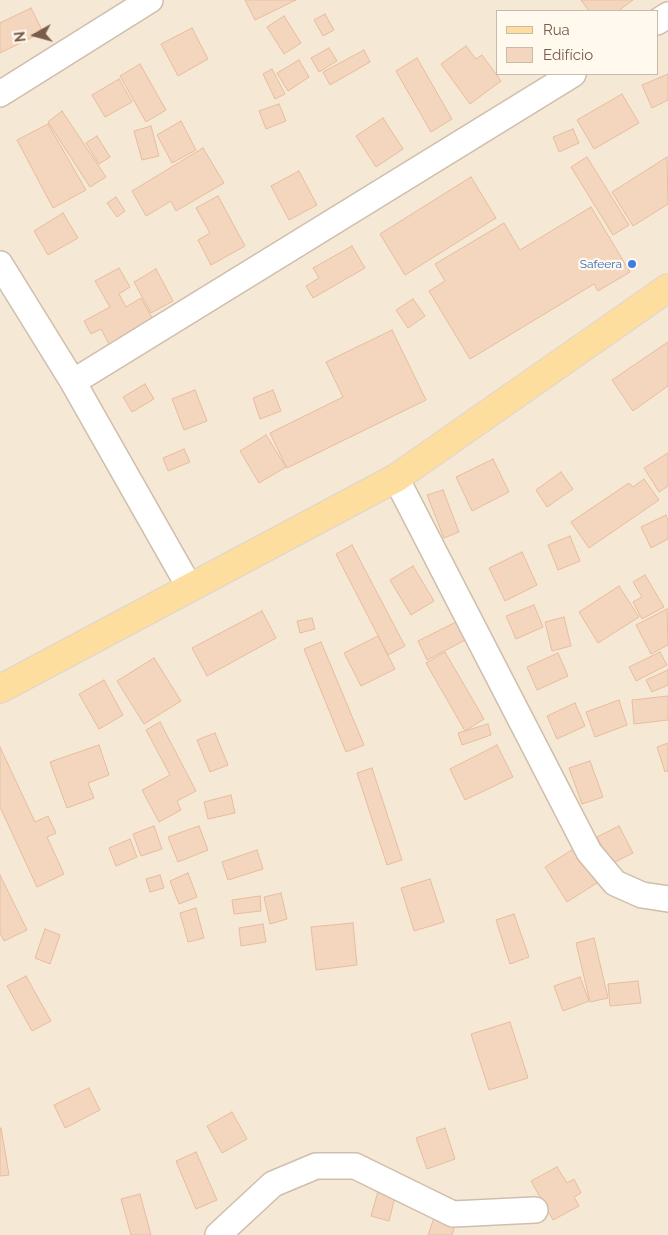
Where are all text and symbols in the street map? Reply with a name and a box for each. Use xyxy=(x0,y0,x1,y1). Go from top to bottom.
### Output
north arrow xyxy=(10,10,60,60)
legend xyxy=(496,10,658,75)
text: Rua xyxy=(543,21,570,39)
text: N xyxy=(12,31,29,43)
text: Edifício xyxy=(543,46,593,64)
place label: Safeera xyxy=(580,257,622,271)
marker: Safeera xyxy=(626,258,638,270)

